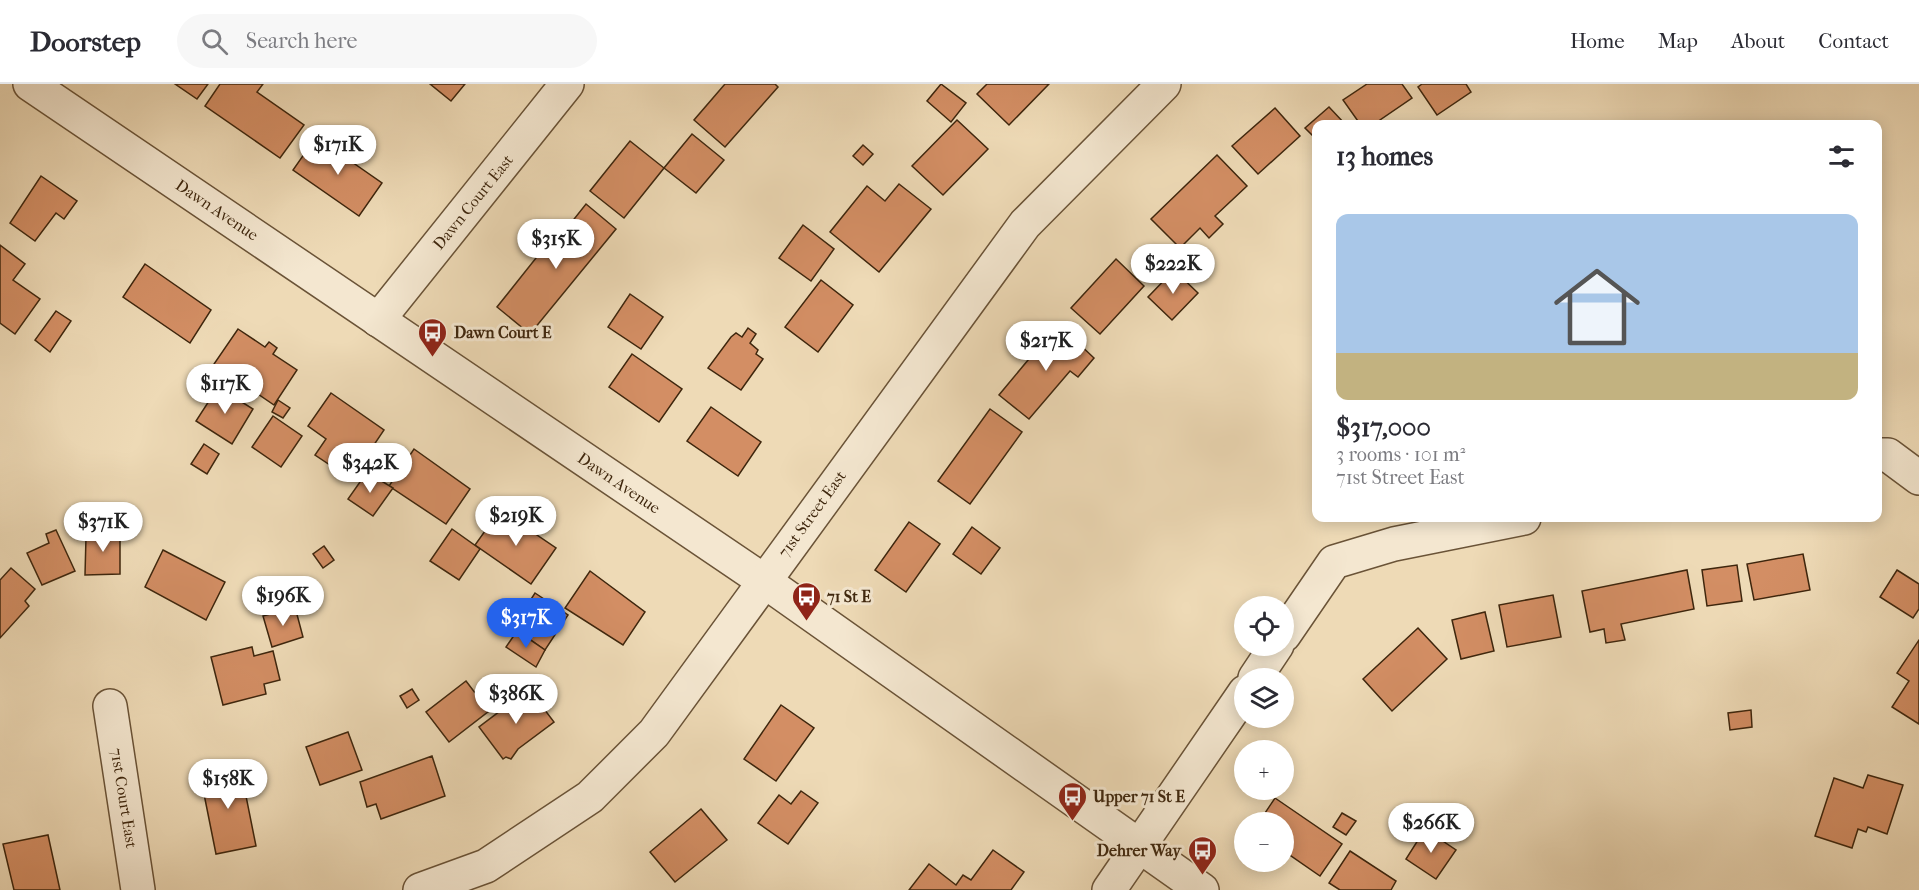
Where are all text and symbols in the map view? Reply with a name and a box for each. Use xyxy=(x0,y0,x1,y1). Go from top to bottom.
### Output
search box xyxy=(177,14,597,68)
text: Doorstep xyxy=(30,25,141,58)
icon: search xyxy=(198,25,231,58)
text: Search here xyxy=(246,28,357,54)
text: Home xyxy=(1570,29,1625,53)
text: Map xyxy=(1658,29,1698,53)
text: About xyxy=(1731,29,1785,53)
text: Contact xyxy=(1818,29,1889,53)
pin: $171K xyxy=(296,125,380,176)
text: $171K xyxy=(313,133,363,156)
icon: filters xyxy=(1825,140,1858,173)
text: 13 homes xyxy=(1336,141,1433,172)
street label: Dawn Court East xyxy=(429,151,517,253)
street label: Dawn Avenue xyxy=(172,175,262,245)
pin: $315K xyxy=(514,219,598,270)
text: $315K xyxy=(531,227,581,250)
pin: $222K xyxy=(1131,244,1215,295)
text: $222K xyxy=(1145,252,1201,275)
icon: home xyxy=(1543,253,1651,361)
bus stop icon: Dawn Court E xyxy=(417,316,449,358)
pin: $217K xyxy=(1004,321,1088,372)
place label: Dawn Court E xyxy=(454,323,552,342)
text: $217K xyxy=(1020,329,1072,352)
pin: $117K xyxy=(183,364,267,415)
text: $117K xyxy=(200,372,250,395)
text: $317,000 xyxy=(1336,412,1431,443)
pin: $342K xyxy=(328,443,412,494)
text: 3 rooms · 101 m² xyxy=(1336,443,1465,466)
street label: Dawn Avenue xyxy=(574,448,664,518)
text: $342K xyxy=(342,451,398,474)
text: 71st Street East xyxy=(1336,466,1465,489)
street label: 71st Street East xyxy=(774,467,850,561)
pin: $219K xyxy=(474,496,558,547)
pin: $371K xyxy=(61,502,145,553)
text: $219K xyxy=(489,504,543,527)
text: $371K xyxy=(78,510,128,533)
pin: $196K xyxy=(241,576,325,627)
bus stop icon: 71 St E xyxy=(790,580,822,622)
text: $196K xyxy=(256,584,310,607)
place label: 71 St E xyxy=(826,587,871,606)
map controls xyxy=(1234,596,1294,872)
button: locate xyxy=(1234,596,1294,656)
pin: $317K xyxy=(484,598,568,649)
text: $317K xyxy=(501,606,551,629)
button: layers xyxy=(1234,668,1294,728)
pin: $386K xyxy=(474,674,558,725)
text: $386K xyxy=(489,682,543,705)
button: + xyxy=(1234,740,1294,800)
street label: 71st Court East xyxy=(107,747,141,850)
pin: $158K xyxy=(186,759,270,810)
text: $158K xyxy=(202,767,254,790)
bus stop icon: Upper 71 St E xyxy=(1056,780,1088,822)
place label: Upper 71 St E xyxy=(1092,787,1185,807)
pin: $266K xyxy=(1389,803,1473,854)
text: $266K xyxy=(1402,811,1460,834)
button: − xyxy=(1234,812,1294,872)
bus stop icon: Dehrer Way xyxy=(1186,834,1218,876)
place label: Dehrer Way xyxy=(1097,841,1182,861)

